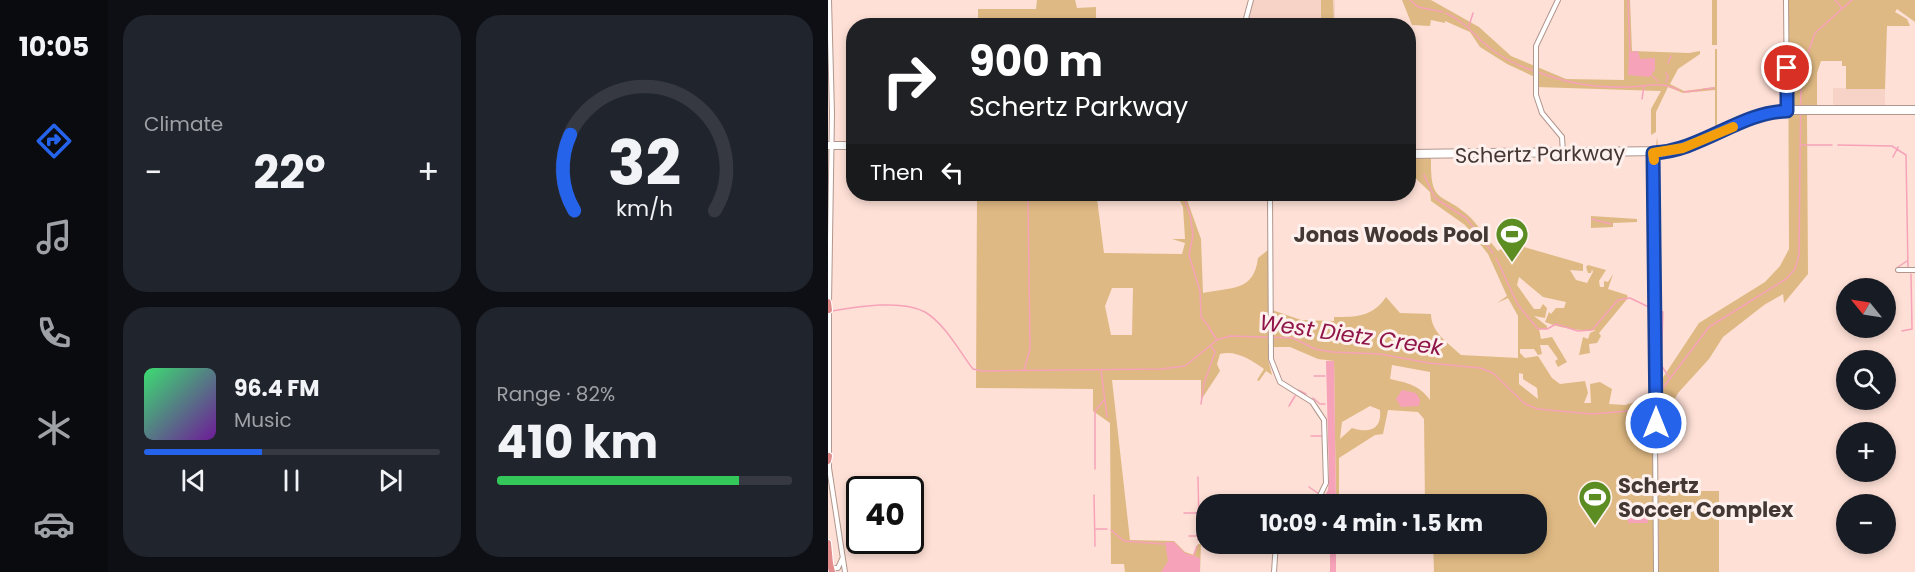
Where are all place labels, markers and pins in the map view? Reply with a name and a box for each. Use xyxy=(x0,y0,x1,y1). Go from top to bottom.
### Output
pin xyxy=(1761,42,1812,93)
sports icon: Jonas Woods Pool xyxy=(1494,216,1530,263)
place label: Jonas Woods Pool xyxy=(1294,220,1489,249)
place label: Schertz Soccer Complex xyxy=(1618,471,1794,524)
sports icon: Schertz Soccer Complex xyxy=(1577,479,1613,526)

